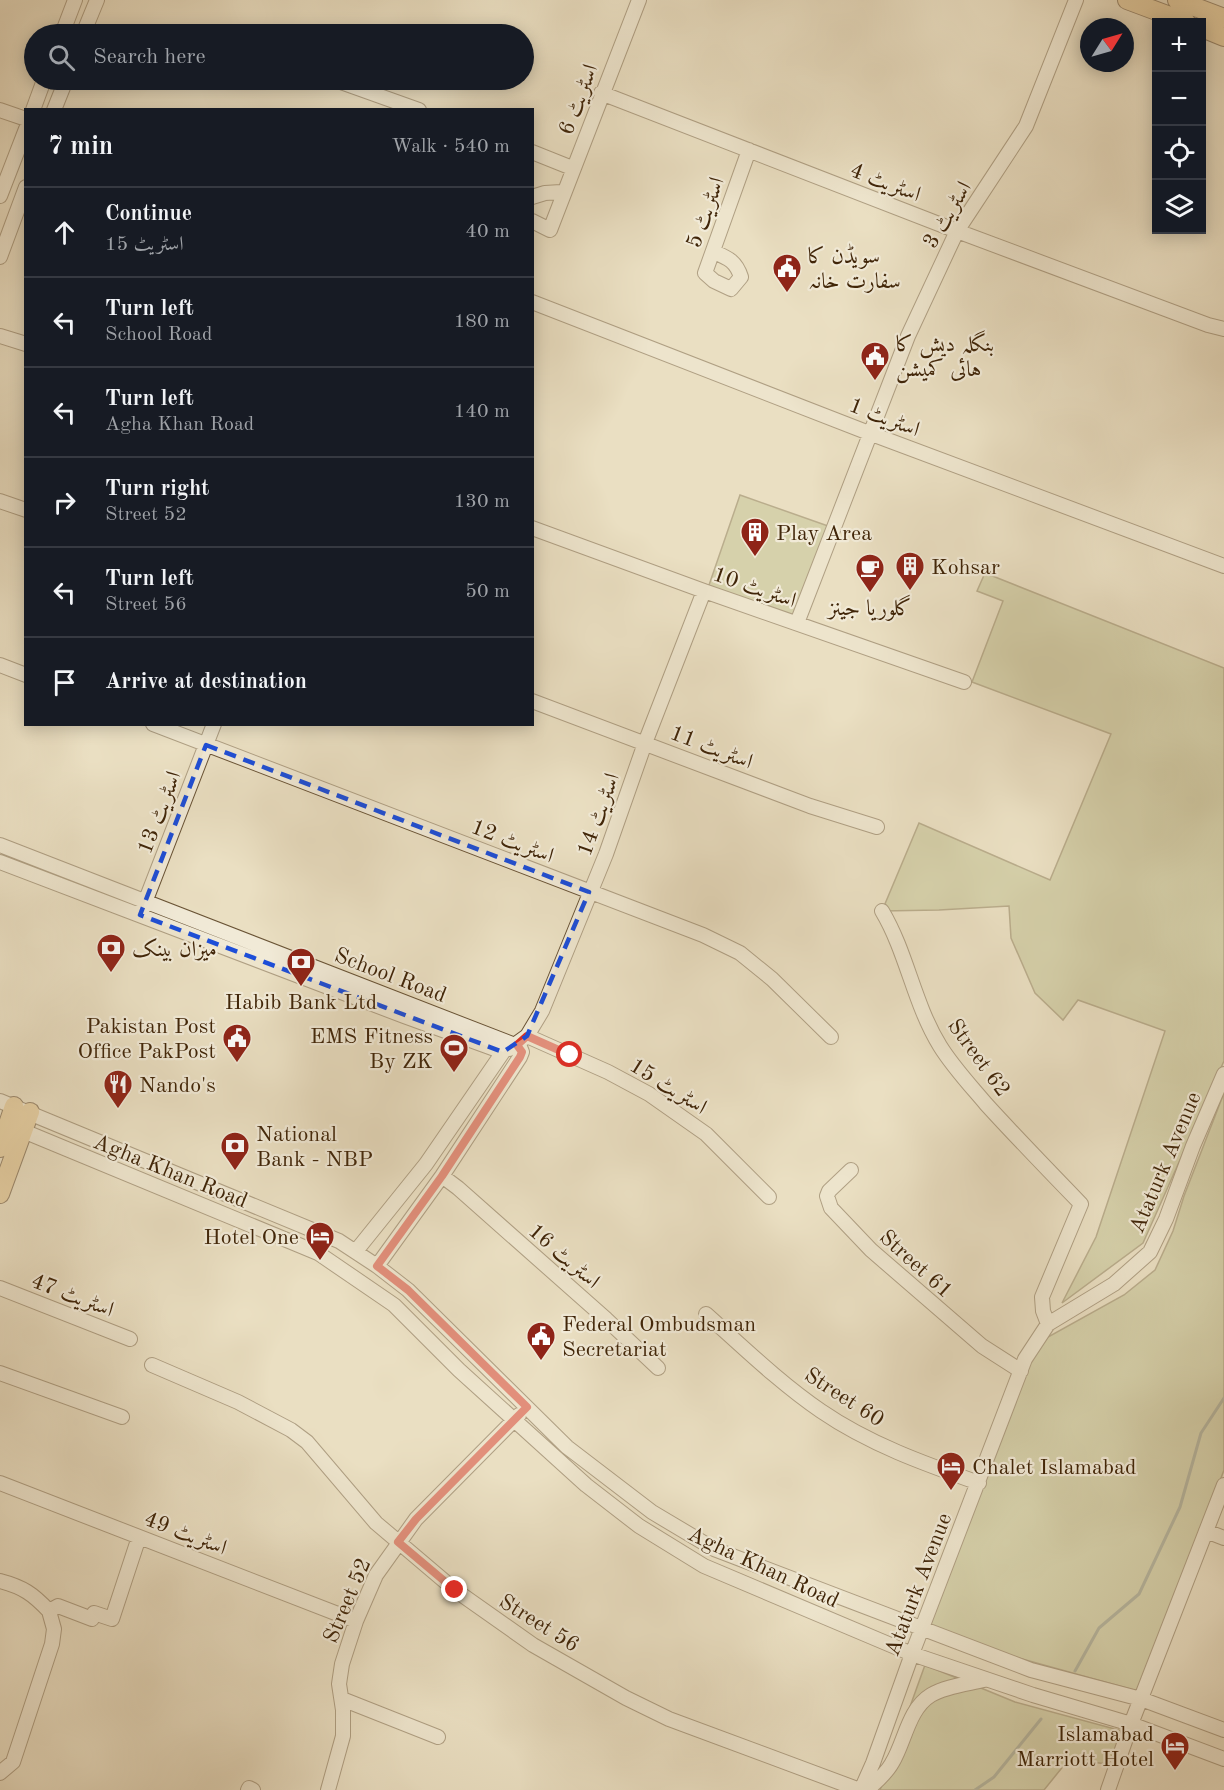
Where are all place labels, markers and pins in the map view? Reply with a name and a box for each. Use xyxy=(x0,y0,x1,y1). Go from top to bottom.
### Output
place label: سویڈن کا سفارت خانہ xyxy=(808,243,901,294)
public building icon: سویڈن کا سفارت خانہ xyxy=(771,252,803,294)
place label: بنگلہ دیش کا ہائی کمیشن xyxy=(896,330,994,384)
public building icon: بنگلہ دیش کا ہائی کمیشن xyxy=(859,340,891,382)
building icon: Play Area xyxy=(739,516,771,558)
place label: Play Area xyxy=(776,523,872,545)
building icon: Kohsar xyxy=(894,550,926,592)
cafe icon: گلوریا جینز xyxy=(854,552,886,594)
place label: Kohsar xyxy=(931,557,1000,579)
place label: گلوریا جینز xyxy=(826,594,912,621)
bank icon: میزان بینک xyxy=(95,932,127,974)
place label: میزان بینک xyxy=(132,938,217,962)
bank icon: Habib Bank Ltd xyxy=(285,946,317,988)
place label: Habib Bank Ltd xyxy=(225,992,377,1014)
place label: Pakistan Post Office PakPost xyxy=(78,1016,216,1063)
public building icon: Pakistan Post Office PakPost xyxy=(221,1022,253,1064)
place label: EMS Fitness By ZK xyxy=(310,1026,433,1073)
sports icon: EMS Fitness By ZK xyxy=(438,1032,470,1074)
restaurant icon: Nando's xyxy=(102,1068,134,1110)
place label: Nando's xyxy=(139,1075,216,1097)
place label: National Bank - NBP xyxy=(256,1124,373,1171)
bank icon: National Bank - NBP xyxy=(219,1130,251,1172)
hotel icon: Hotel One xyxy=(304,1220,336,1262)
place label: Hotel One xyxy=(203,1227,299,1249)
place label: Federal Ombudsman Secretariat xyxy=(562,1314,756,1361)
public building icon: Federal Ombudsman Secretariat xyxy=(525,1320,557,1362)
hotel icon: Chalet Islamabad xyxy=(935,1450,967,1492)
place label: Chalet Islamabad xyxy=(972,1457,1136,1479)
place label: Islamabad Marriott Hotel xyxy=(1016,1724,1154,1771)
hotel icon: Islamabad Marriott Hotel xyxy=(1159,1730,1191,1772)

